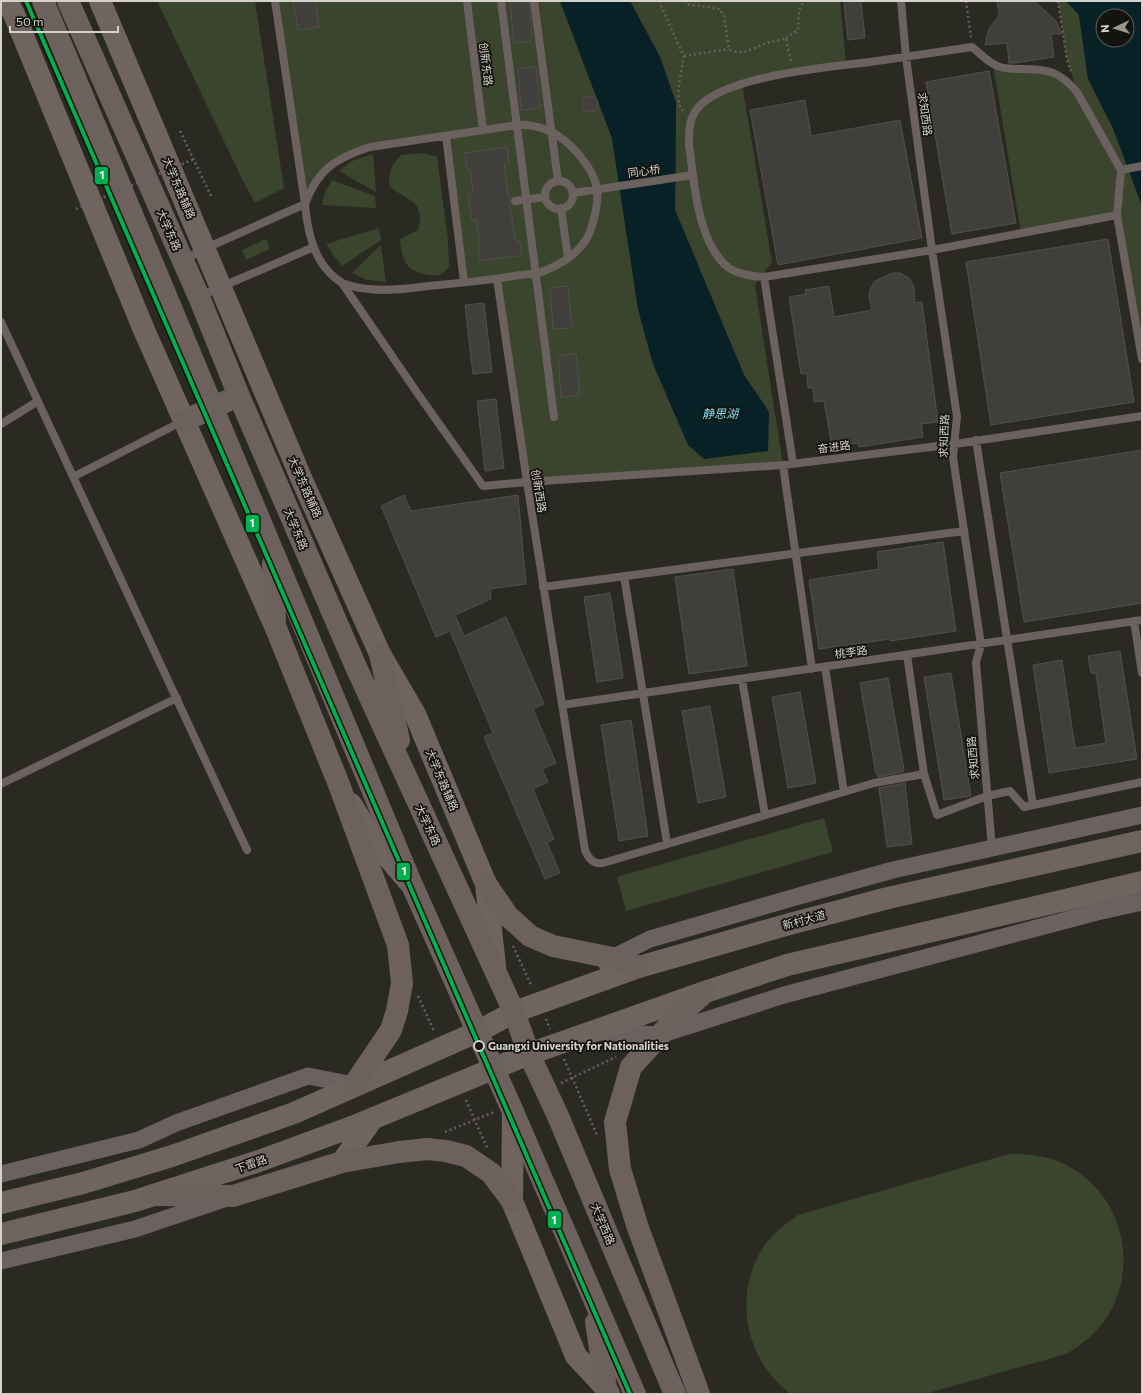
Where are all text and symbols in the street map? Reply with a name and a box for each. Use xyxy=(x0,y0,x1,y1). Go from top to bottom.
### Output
scale bar xyxy=(10,8,118,34)
north arrow xyxy=(1095,8,1135,48)
text: 50 m xyxy=(16,14,44,28)
text: N xyxy=(1098,24,1111,33)
street label: 创新东路 xyxy=(477,41,496,87)
street label: 求知西路 xyxy=(916,91,935,137)
street label: 大学东路辅路 xyxy=(161,155,198,221)
street label: 同心桥 xyxy=(627,162,661,179)
line badge: 1 xyxy=(94,166,109,185)
text: 1 xyxy=(100,168,105,181)
street label: 大学东路 xyxy=(155,207,184,253)
water label: 静思湖 xyxy=(702,406,740,420)
street label: 求知西路 xyxy=(936,414,951,458)
street label: 奋进路 xyxy=(817,438,851,455)
street label: 大学东路辅路 xyxy=(286,454,325,520)
street label: 创新西路 xyxy=(530,468,549,514)
street label: 大学东路 xyxy=(282,506,311,552)
line badge: 1 xyxy=(245,514,260,533)
text: 1 xyxy=(250,516,255,529)
street label: 桃李路 xyxy=(834,643,868,660)
street label: 求知西路 xyxy=(964,736,981,781)
street label: 大学东路辅路 xyxy=(424,747,461,813)
street label: 大学东路 xyxy=(413,802,444,847)
line badge: 1 xyxy=(396,862,411,881)
text: 1 xyxy=(402,864,407,877)
street label: 新村大道 xyxy=(781,908,827,931)
place label: Guangxi University for Nationalities xyxy=(488,1039,669,1052)
marker: Guangxi University for Nationalities xyxy=(473,1040,485,1052)
street label: 下雷路 xyxy=(233,1152,269,1175)
street label: 大学西路 xyxy=(589,1201,618,1247)
line badge: 1 xyxy=(547,1210,562,1229)
text: 1 xyxy=(552,1213,557,1226)

